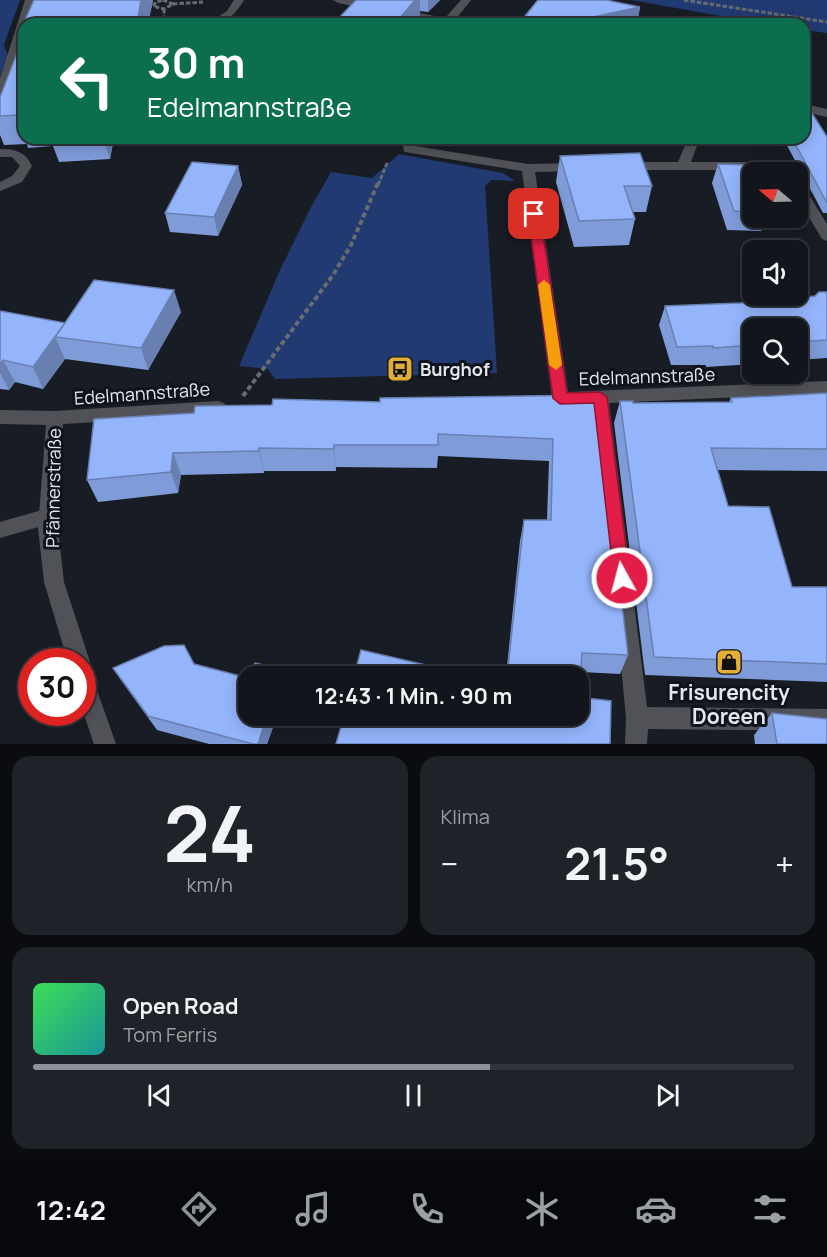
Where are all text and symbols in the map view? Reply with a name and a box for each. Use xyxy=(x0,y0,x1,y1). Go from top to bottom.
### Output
text: 30 m xyxy=(147,33,245,91)
icon: left xyxy=(48,42,126,120)
text: Edelmannstraße xyxy=(147,88,352,125)
north arrow xyxy=(742,162,808,228)
map controls xyxy=(742,162,808,384)
pin xyxy=(508,188,559,239)
icon: arrive xyxy=(517,197,550,230)
button: sound xyxy=(742,240,808,306)
button: search xyxy=(742,318,808,384)
bus stop icon: Burghof xyxy=(385,354,415,384)
place label: Burghof xyxy=(420,357,490,381)
street label: Edelmannstraße xyxy=(578,362,716,390)
street label: Edelmannstraße xyxy=(73,376,211,410)
street label: Pfännerstraße xyxy=(40,428,66,548)
position arrow xyxy=(590,546,654,610)
shop icon: Frisurencity Doreen xyxy=(714,647,744,677)
speed limit sign: 30 xyxy=(18,648,96,726)
place label: Frisurencity Doreen xyxy=(668,678,790,730)
text: 12:43 · 1 Min. · 90 m xyxy=(315,681,512,711)
text: 24 xyxy=(164,779,256,885)
text: Klima xyxy=(441,803,490,830)
text: 21.5° xyxy=(564,832,669,894)
text: − xyxy=(441,841,458,886)
text: + xyxy=(775,841,794,886)
text: km/h xyxy=(186,871,233,898)
text: Open Road xyxy=(123,991,238,1021)
text: Tom Ferris xyxy=(123,1021,217,1048)
icon: previous xyxy=(143,1079,176,1112)
icon: pause xyxy=(397,1079,430,1112)
icon: next xyxy=(651,1079,684,1112)
icon: directions xyxy=(178,1188,220,1230)
icon: music xyxy=(292,1188,334,1230)
icon: phone xyxy=(406,1188,448,1230)
icon: climate xyxy=(521,1188,563,1230)
icon: car xyxy=(635,1188,677,1230)
icon: filters xyxy=(749,1188,791,1230)
text: 12:42 xyxy=(36,1191,106,1228)

